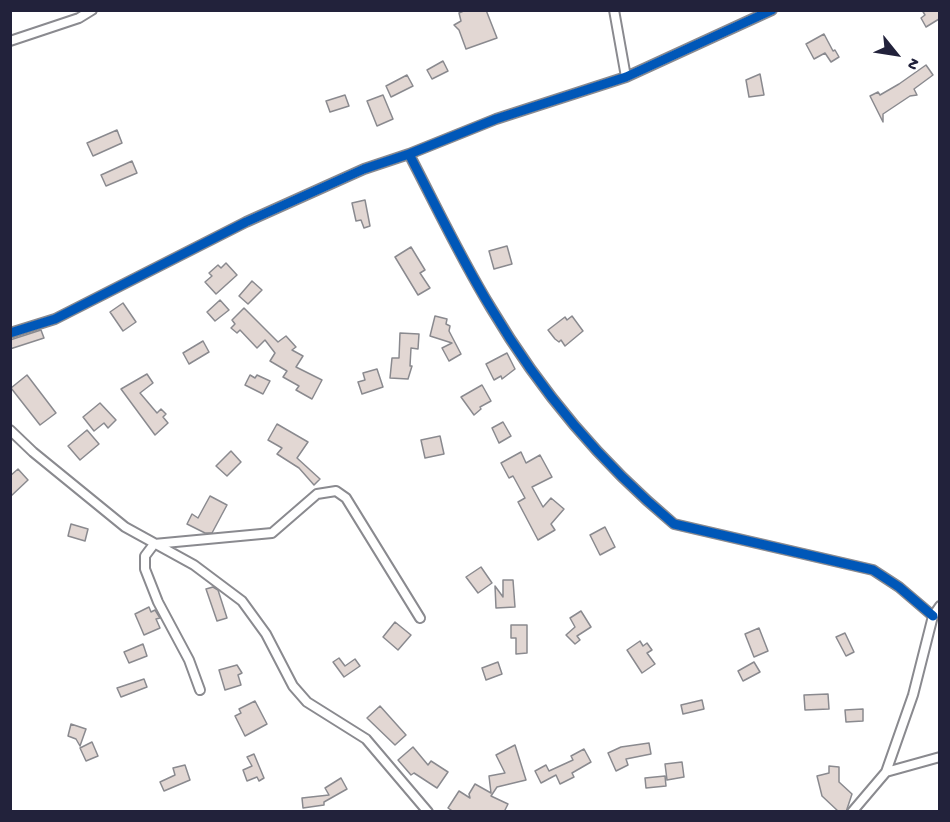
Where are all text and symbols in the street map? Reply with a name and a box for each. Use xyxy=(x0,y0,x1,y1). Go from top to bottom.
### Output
north arrow xyxy=(866,24,926,84)
text: N xyxy=(901,54,923,73)

